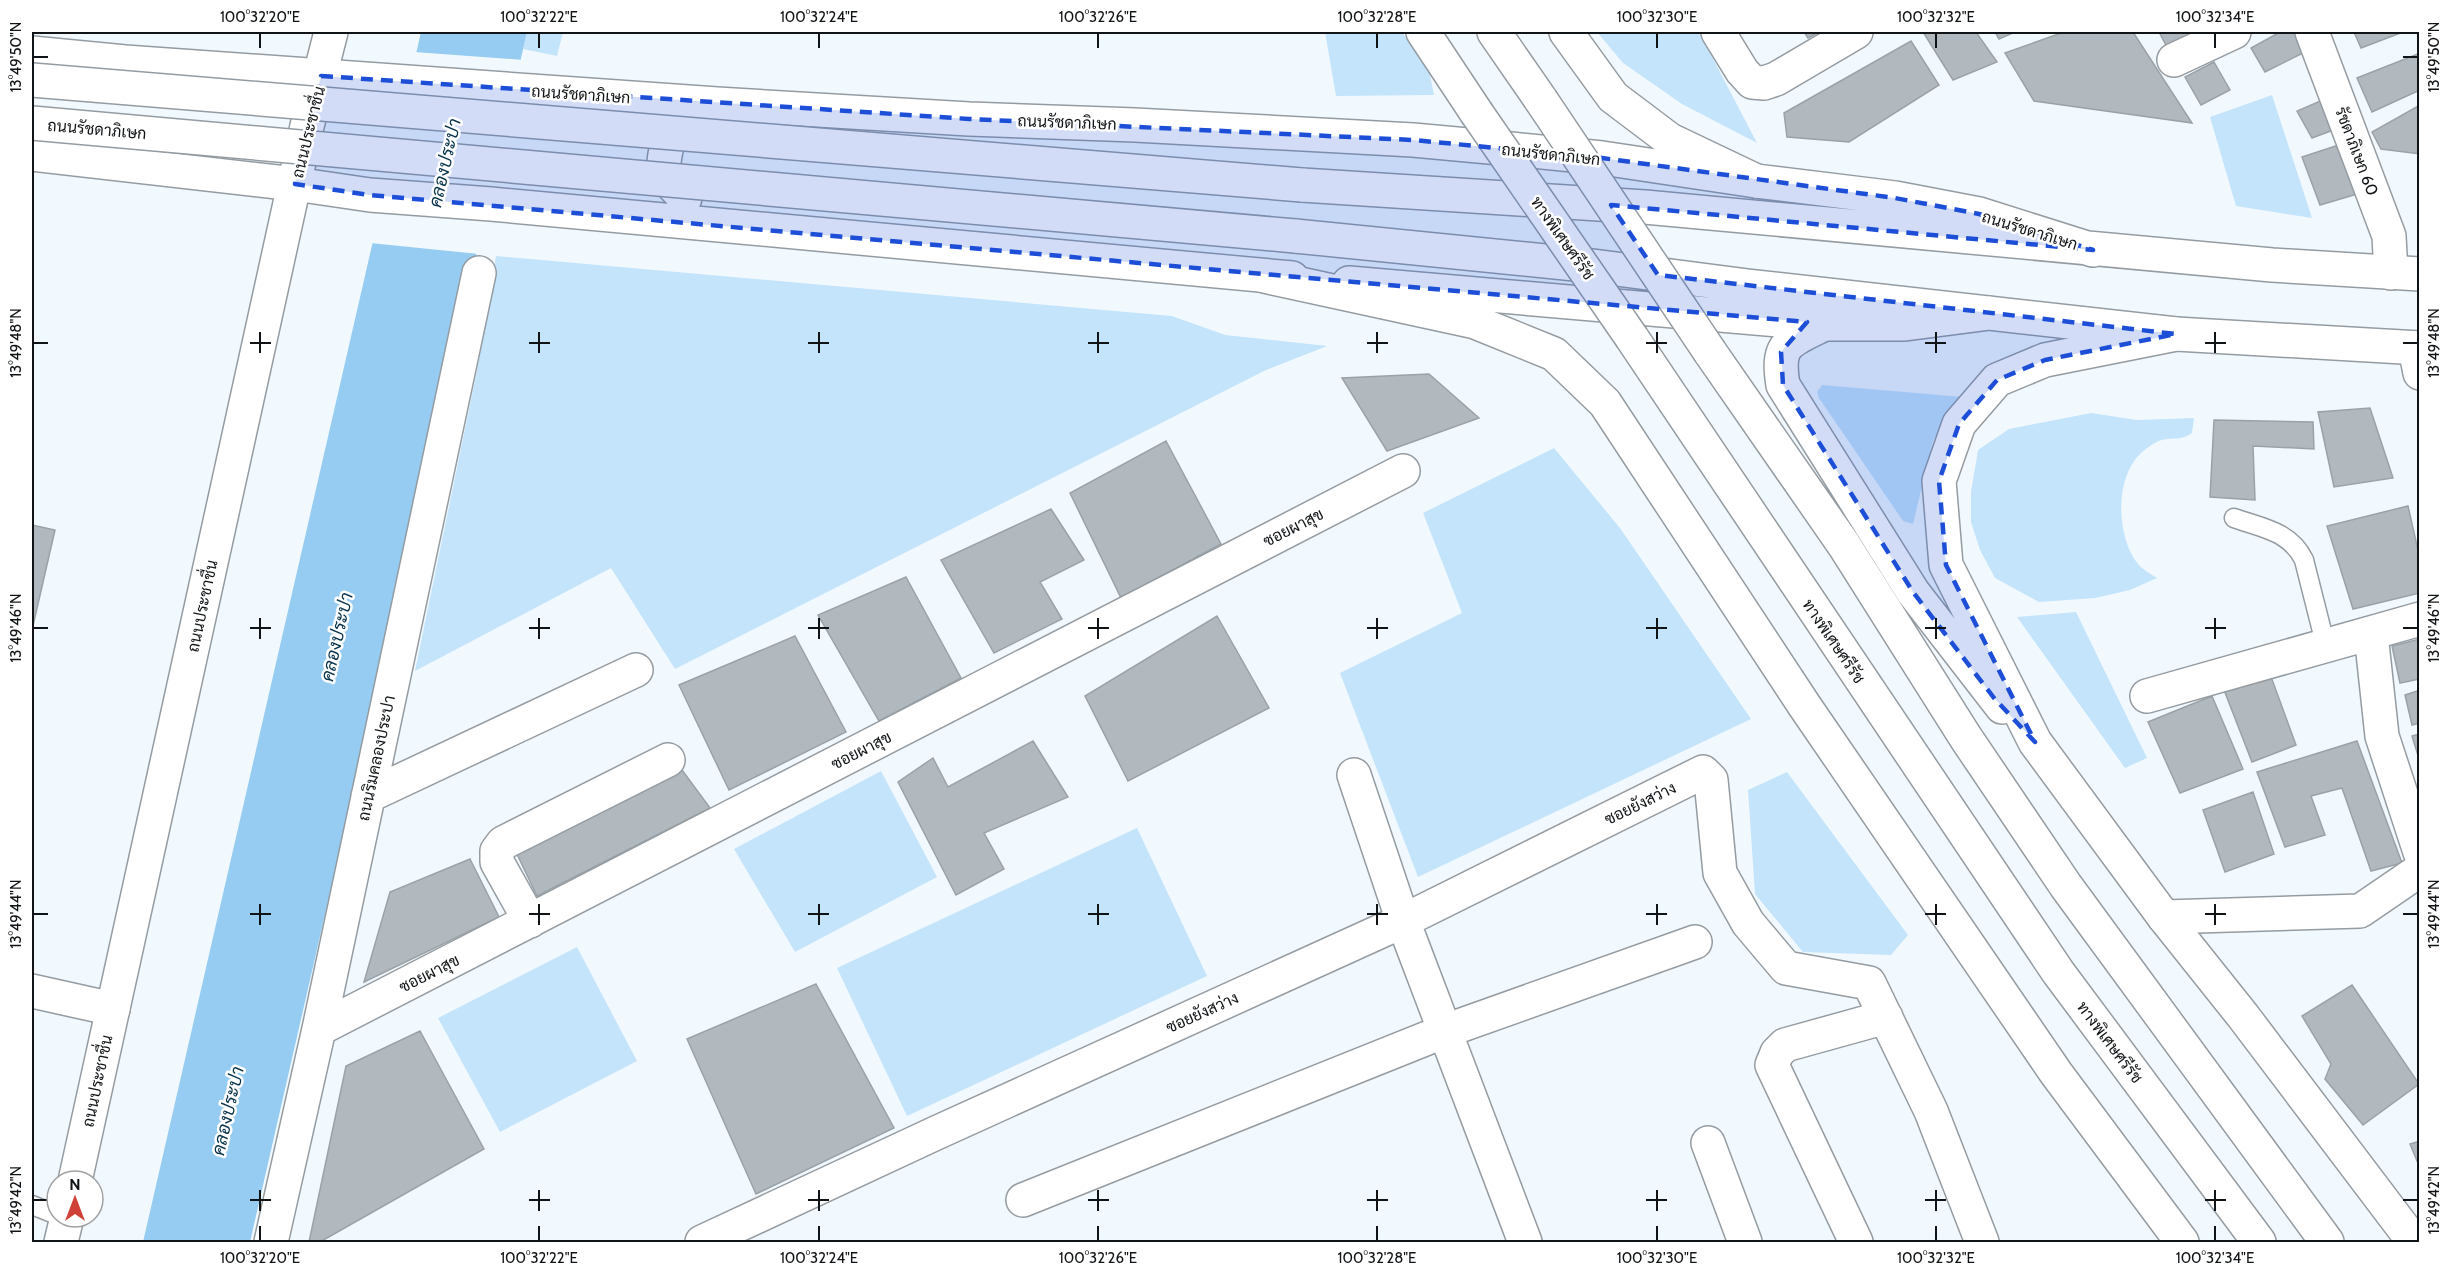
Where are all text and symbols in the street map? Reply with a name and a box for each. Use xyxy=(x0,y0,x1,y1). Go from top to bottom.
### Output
text: 100°32'20"E xyxy=(220,8,300,26)
text: 100°32'22"E xyxy=(500,8,578,26)
text: 100°32'24"E xyxy=(780,8,858,26)
text: 100°32'26"E xyxy=(1059,8,1137,26)
text: 100°32'28"E xyxy=(1338,8,1416,26)
text: 100°32'30"E xyxy=(1617,8,1697,26)
text: 100°32'32"E xyxy=(1897,8,1975,26)
text: 100°32'34"E xyxy=(2176,8,2254,26)
text: 13°49'50"N xyxy=(7,22,25,92)
text: 13°49'50"N xyxy=(2425,22,2443,92)
street label: ถนนรัชดาภิเษก xyxy=(531,81,631,107)
street label: ถนนประชาชื่น xyxy=(283,83,329,180)
street label: รัชดาภิเษก 60 xyxy=(2331,104,2383,198)
street label: ถนนรัชดาภิเษก xyxy=(1017,110,1117,134)
street label: ถนนรัชดาภิเษก xyxy=(47,115,147,143)
water label: คลองประปา xyxy=(424,116,466,210)
street label: ถนนรัชดาภิเษก xyxy=(1501,139,1601,169)
street label: ทางพิเศษศรีรัช xyxy=(1527,192,1600,284)
street label: ถนนรัชดาภิเษก xyxy=(1980,206,2080,254)
text: 13°49'48"N xyxy=(7,308,25,378)
text: 13°49'48"N xyxy=(2425,308,2443,378)
street label: ซอยผาสุข xyxy=(1260,504,1327,552)
street label: ถนนประชาชื่น xyxy=(179,557,222,654)
water label: คลองประปา xyxy=(316,590,358,684)
text: 13°49'46"N xyxy=(7,593,25,663)
text: 13°49'46"N xyxy=(2425,593,2443,663)
street label: ทางพิเศษศรีรัช xyxy=(1799,595,1870,687)
street label: ถนนริมคลองประปา xyxy=(354,694,399,823)
street label: ซอยผาสุข xyxy=(828,727,895,775)
street label: ซอยยังสว่าง xyxy=(1601,777,1679,829)
text: 13°49'44"N xyxy=(7,880,25,949)
text: 13°49'44"N xyxy=(2425,880,2443,949)
street label: ซอยผาสุข xyxy=(396,950,463,998)
street label: ซอยยังสว่าง xyxy=(1163,987,1241,1037)
street label: ทางพิเศษศรีรัช xyxy=(2073,997,2148,1087)
street label: ถนนประชาชื่น xyxy=(74,1032,117,1129)
water label: คลองประปา xyxy=(207,1064,249,1158)
text: 13°49'42"N xyxy=(7,1166,25,1234)
text: 13°49'42"N xyxy=(2425,1166,2443,1234)
north arrow xyxy=(45,1169,105,1229)
text: N xyxy=(69,1175,81,1194)
text: 100°32'20"E xyxy=(220,1249,300,1267)
text: 100°32'22"E xyxy=(500,1249,578,1267)
text: 100°32'24"E xyxy=(780,1249,858,1267)
text: 100°32'26"E xyxy=(1059,1249,1137,1267)
text: 100°32'28"E xyxy=(1338,1249,1416,1267)
text: 100°32'30"E xyxy=(1617,1249,1697,1267)
text: 100°32'32"E xyxy=(1897,1249,1975,1267)
text: 100°32'34"E xyxy=(2176,1249,2254,1267)

